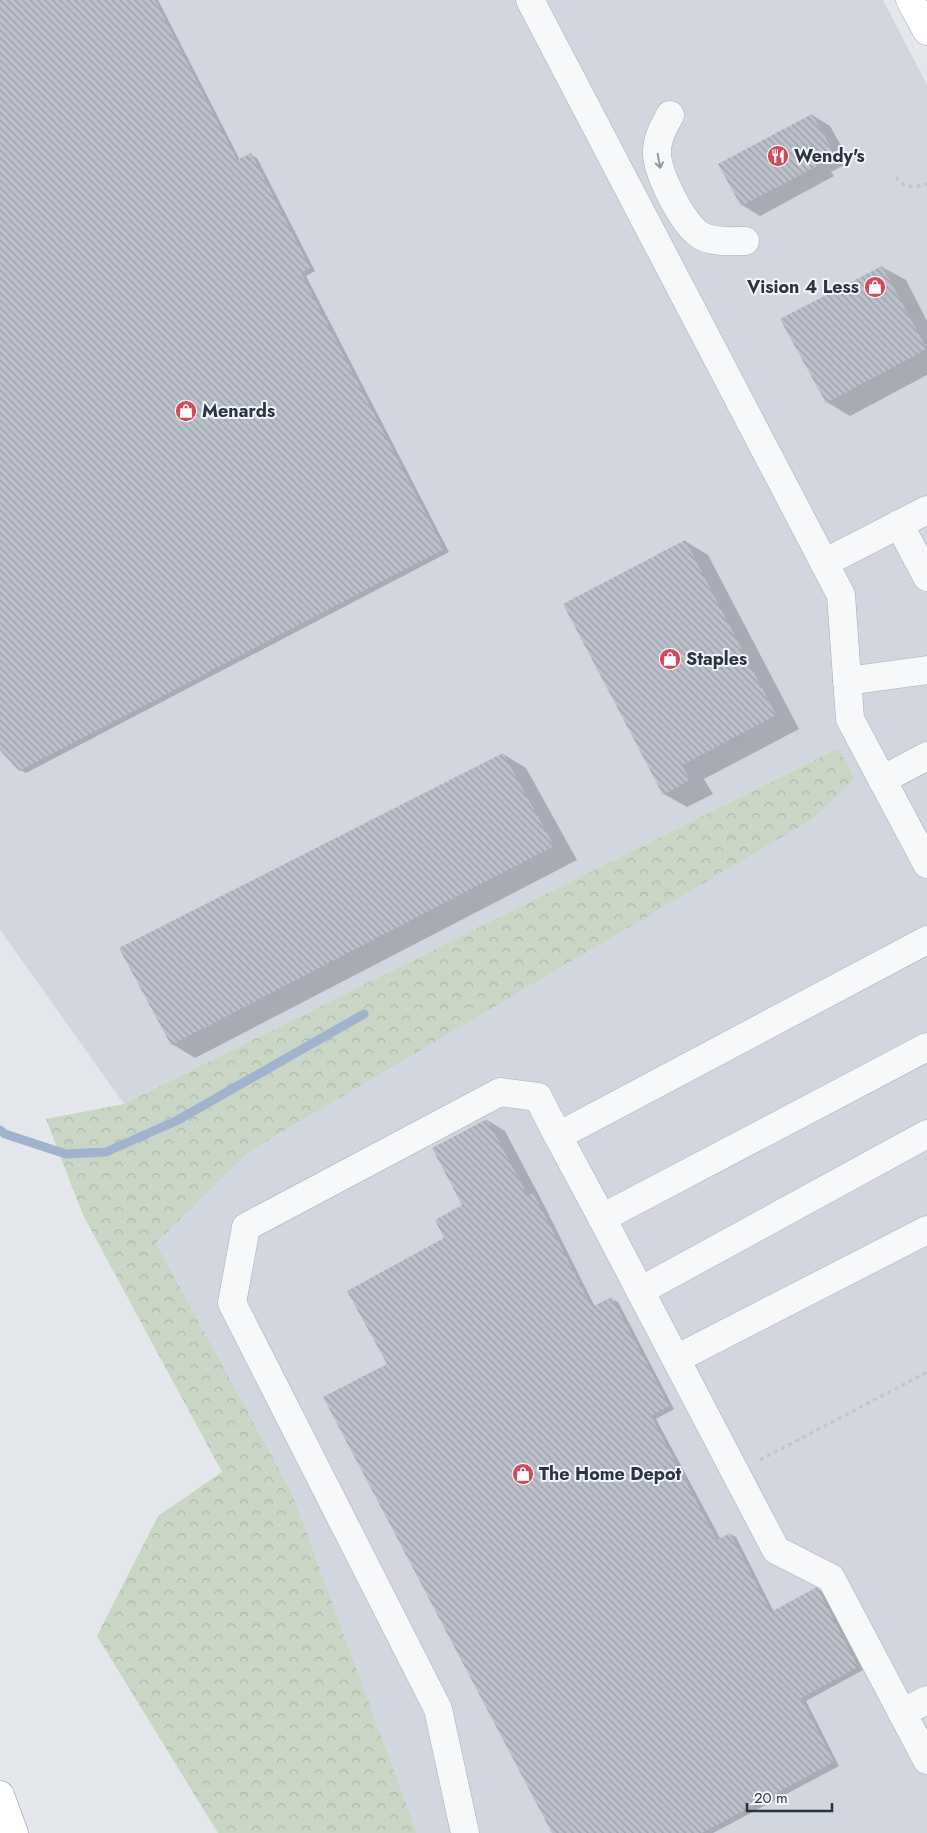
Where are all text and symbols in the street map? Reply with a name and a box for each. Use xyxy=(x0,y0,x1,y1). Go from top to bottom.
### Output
place label: Wendy's xyxy=(794,143,865,169)
restaurant icon: Wendy's xyxy=(766,144,790,168)
one-way arrow xyxy=(654,152,664,168)
place label: Vision 4 Less xyxy=(746,274,859,300)
shop icon: Vision 4 Less xyxy=(863,275,887,299)
place label: Menards xyxy=(202,398,275,424)
shop icon: Menards xyxy=(174,399,198,423)
place label: Staples xyxy=(686,646,747,672)
shop icon: Staples xyxy=(658,647,682,671)
place label: The Home Depot xyxy=(539,1461,682,1487)
shop icon: The Home Depot xyxy=(511,1462,535,1486)
scale bar xyxy=(747,1780,832,1812)
text: 20 m xyxy=(754,1787,788,1809)

